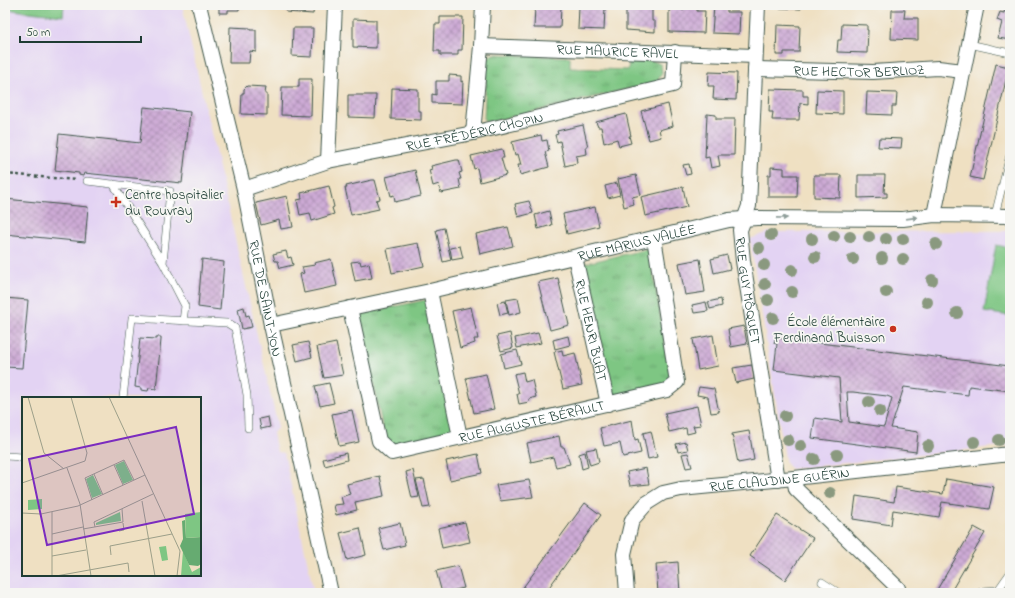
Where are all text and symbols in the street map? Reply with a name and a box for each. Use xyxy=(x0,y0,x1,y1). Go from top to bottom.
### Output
scale bar xyxy=(20,18,141,44)
text: 50 m xyxy=(26,24,50,42)
street label: RUE MAURICE RAVEL xyxy=(556,40,680,65)
street label: RUE HECTOR BERLIOZ xyxy=(793,60,925,84)
street label: RUE FRÉDÉRIC CHOPIN xyxy=(404,108,546,158)
place label: Centre hospitalier du Rouvray xyxy=(125,185,224,223)
marker: Centre hospitalier du Rouvray xyxy=(110,196,122,208)
one-way arrow xyxy=(776,215,789,221)
one-way arrow xyxy=(906,215,918,221)
street label: RUE MARIUS VALLÉE xyxy=(576,219,698,268)
street label: RUE GUY MÔQUET xyxy=(729,236,765,346)
street label: RUE DE SAINT-YON xyxy=(242,239,287,359)
street label: RUE HENRI BUAT xyxy=(568,277,612,384)
place label: École élémentaire Ferdinand Buisson xyxy=(773,312,886,349)
marker: École élémentaire Ferdinand Buisson xyxy=(888,324,898,334)
street label: RUE AUGUSTE BÉRAULT xyxy=(457,396,607,449)
inset map xyxy=(22,397,201,576)
street label: RUE CLAUDINE GUÉRIN xyxy=(709,463,851,498)

